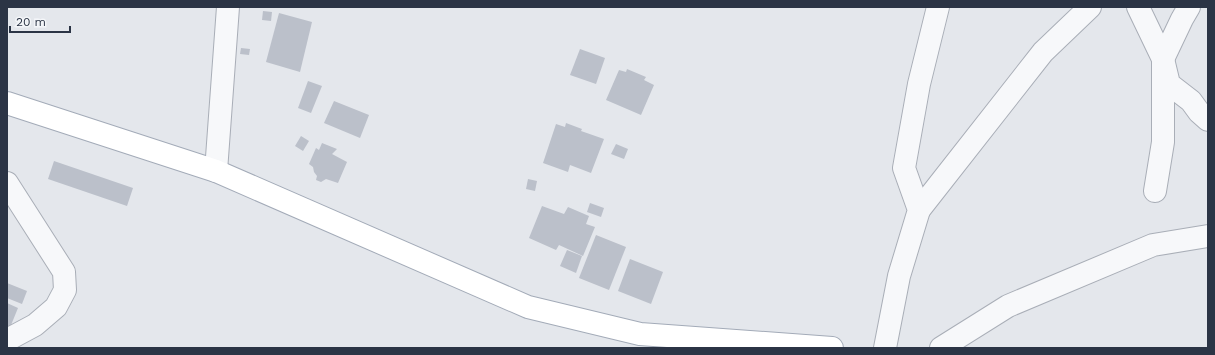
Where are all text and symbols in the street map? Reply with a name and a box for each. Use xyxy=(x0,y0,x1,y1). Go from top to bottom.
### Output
scale bar xyxy=(10,8,70,34)
text: 20 m xyxy=(16,15,46,29)

